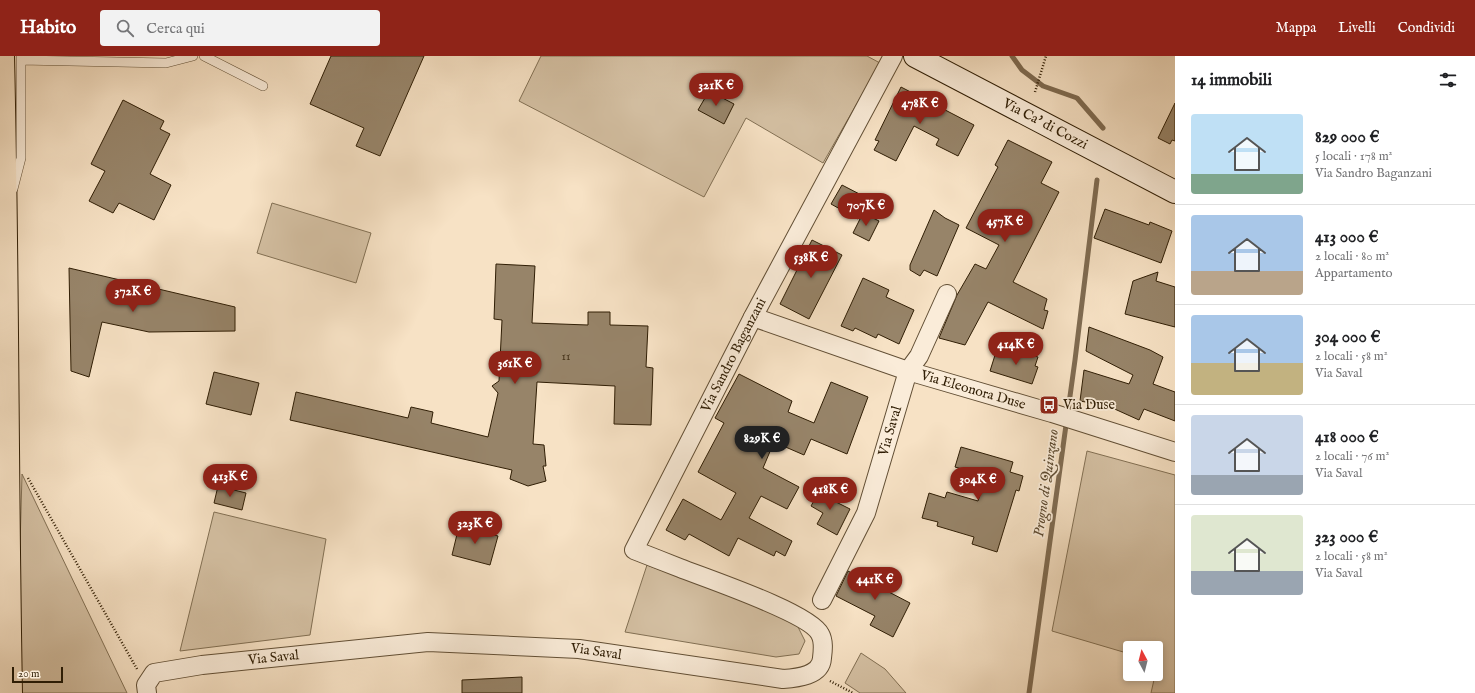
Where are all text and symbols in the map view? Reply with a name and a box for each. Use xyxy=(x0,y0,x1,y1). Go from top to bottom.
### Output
search box xyxy=(100,10,380,46)
text: Habito xyxy=(20,16,76,40)
icon: search xyxy=(114,17,136,39)
text: Cerca qui xyxy=(146,19,205,38)
text: Mappa xyxy=(1276,19,1316,37)
text: Livelli xyxy=(1338,19,1376,37)
text: Condividi xyxy=(1398,19,1455,37)
icon: filters xyxy=(1437,69,1459,91)
text: 14 immobili xyxy=(1191,70,1272,91)
pin: 321K € xyxy=(683,73,749,107)
text: 321K € xyxy=(698,77,734,94)
pin: 478K € xyxy=(887,91,953,125)
street label: Via Ca' di Cozzi xyxy=(999,94,1091,154)
text: 478K € xyxy=(901,95,939,112)
text: 829 000 € xyxy=(1315,127,1380,148)
icon: home xyxy=(1223,130,1271,178)
text: 5 locali · 178 m² xyxy=(1315,148,1392,165)
text: Via Sandro Baganzani xyxy=(1315,165,1432,182)
pin: 707K € xyxy=(833,193,899,227)
text: 707K € xyxy=(847,197,885,214)
pin: 457K € xyxy=(972,209,1038,243)
text: 457K € xyxy=(987,213,1023,230)
text: 413 000 € xyxy=(1315,227,1378,248)
icon: home xyxy=(1223,231,1271,279)
pin: 538K € xyxy=(778,245,844,279)
text: 2 locali · 80 m² xyxy=(1315,248,1389,265)
text: 538K € xyxy=(794,249,828,266)
text: Appartamento xyxy=(1315,265,1393,282)
pin: 372K € xyxy=(100,279,166,313)
text: 372K € xyxy=(115,283,151,300)
street label: Via Sandro Baganzani xyxy=(696,295,771,416)
text: 304 000 € xyxy=(1315,327,1380,348)
icon: home xyxy=(1223,331,1271,379)
pin: 414K € xyxy=(983,332,1049,366)
text: 414K € xyxy=(997,336,1035,353)
text: 2 locali · 58 m² xyxy=(1315,348,1388,365)
house number: 11 xyxy=(562,349,570,364)
pin: 361K € xyxy=(482,351,548,385)
text: 361K € xyxy=(498,355,532,372)
text: Via Saval xyxy=(1315,365,1362,382)
street label: Via Eleonora Duse xyxy=(918,366,1028,414)
bus stop icon: Via Duse xyxy=(1038,394,1060,416)
place label: Via Duse xyxy=(1062,396,1115,414)
street label: Via Saval xyxy=(874,404,906,459)
pin: 829K € xyxy=(729,426,795,460)
text: 418 000 € xyxy=(1315,427,1379,448)
water label: Progno di Quinzano xyxy=(1029,428,1064,538)
text: 829K € xyxy=(744,430,780,447)
icon: home xyxy=(1223,431,1271,479)
text: 2 locali · 76 m² xyxy=(1315,448,1389,465)
pin: 413K € xyxy=(197,464,263,498)
text: Via Saval xyxy=(1315,465,1362,482)
pin: 304K € xyxy=(945,467,1011,501)
text: 413K € xyxy=(212,468,248,485)
text: 304K € xyxy=(959,471,997,488)
pin: 418K € xyxy=(797,477,863,511)
text: 418K € xyxy=(812,481,848,498)
pin: 323K € xyxy=(442,511,508,545)
text: 323K € xyxy=(457,515,493,532)
text: 323 000 € xyxy=(1315,527,1378,548)
icon: home xyxy=(1223,531,1271,579)
text: 2 locali · 58 m² xyxy=(1315,548,1388,565)
text: Via Saval xyxy=(1315,565,1362,582)
pin: 441K € xyxy=(842,567,908,601)
text: 441K € xyxy=(856,571,894,588)
street label: Via Saval xyxy=(570,640,623,664)
north arrow xyxy=(1123,641,1163,681)
map controls xyxy=(1123,641,1163,681)
street label: Via Saval xyxy=(246,646,300,669)
scale bar xyxy=(12,665,63,684)
text: 20 m xyxy=(18,667,39,681)

